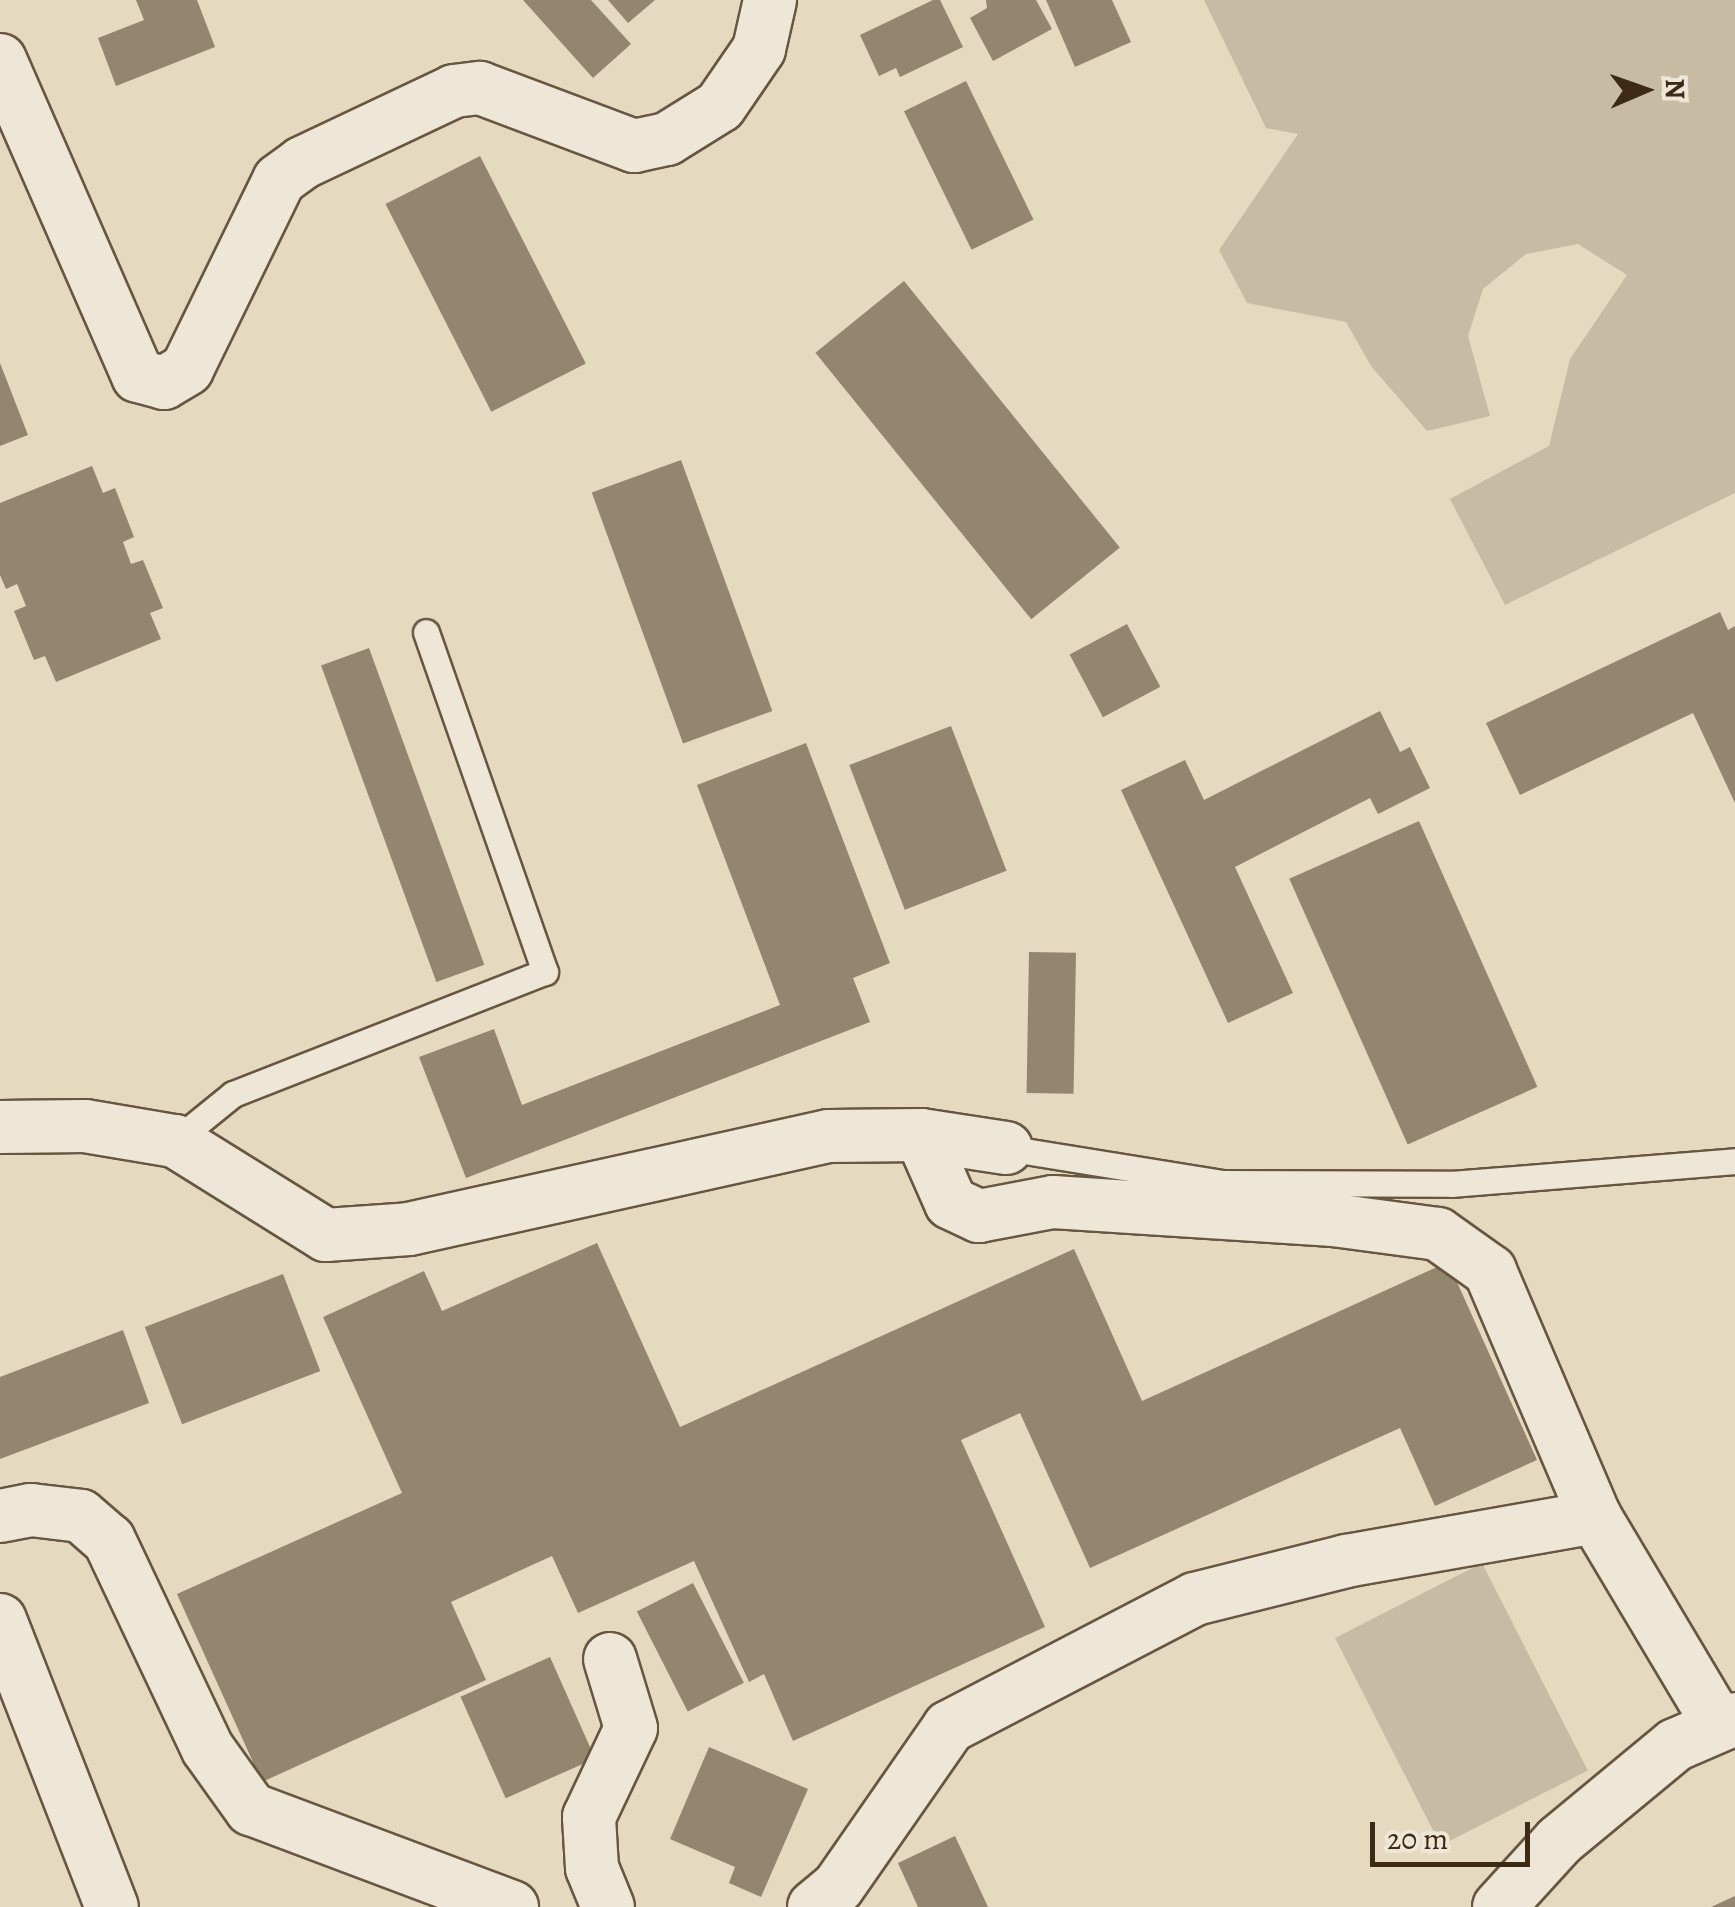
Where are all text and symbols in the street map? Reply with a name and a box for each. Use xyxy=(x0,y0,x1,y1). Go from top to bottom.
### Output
north arrow xyxy=(1595,40,1695,140)
text: N xyxy=(1656,78,1694,100)
scale bar xyxy=(1375,1802,1535,1864)
text: 20 m xyxy=(1387,1819,1448,1859)

